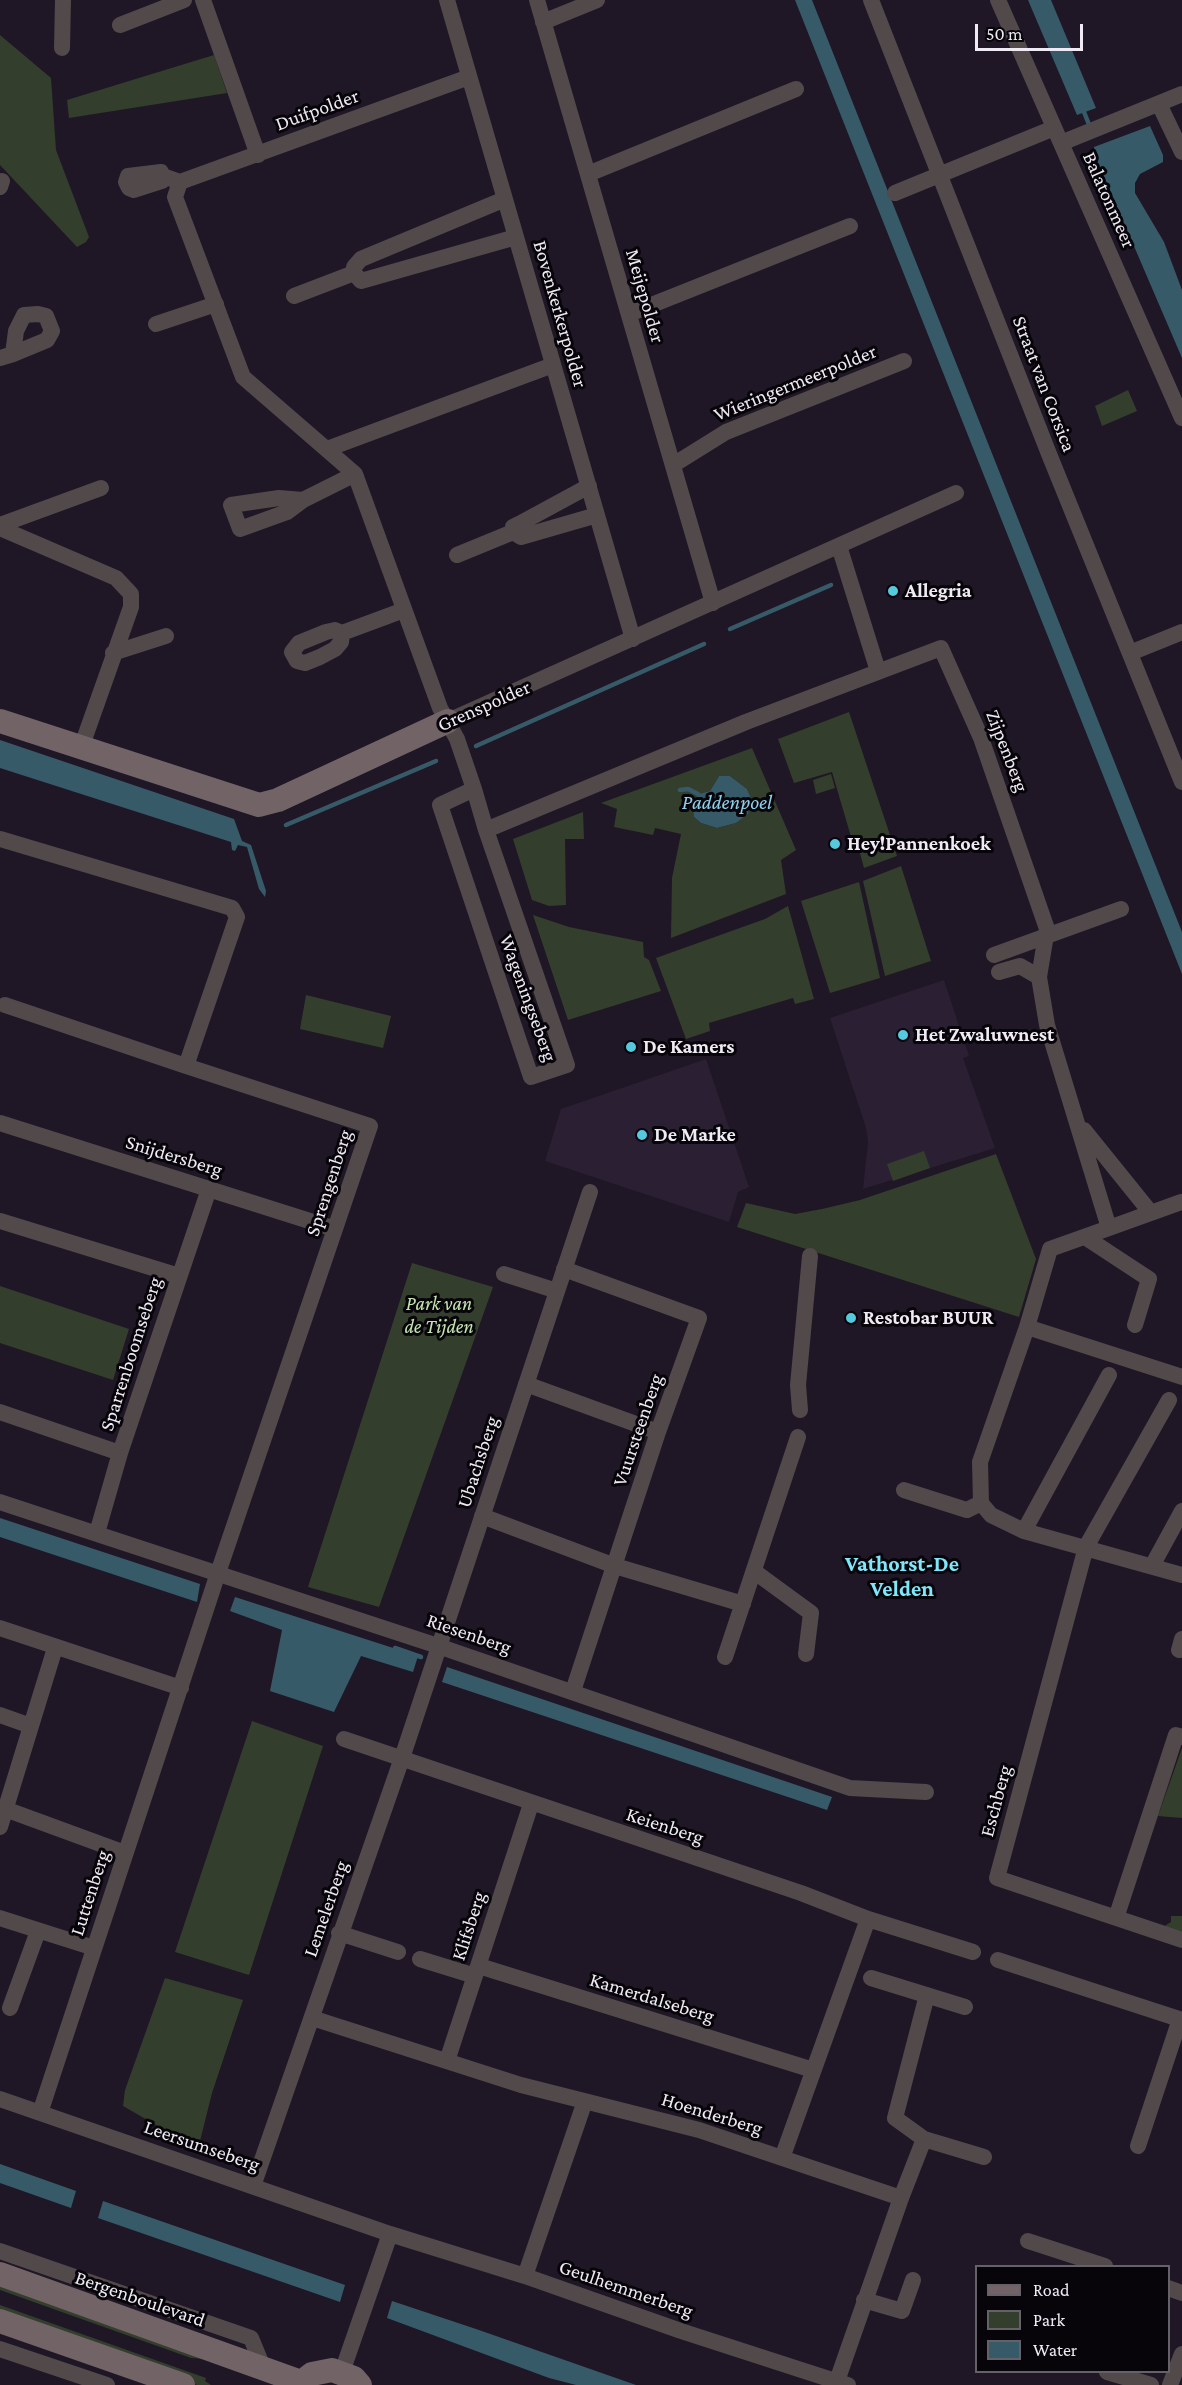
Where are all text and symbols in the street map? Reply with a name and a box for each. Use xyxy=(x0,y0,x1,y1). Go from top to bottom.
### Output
scale bar xyxy=(978,12,1086,50)
text: 50 m xyxy=(986,24,1023,44)
street label: Duifpolder xyxy=(272,84,362,136)
street label: Balatonmeer xyxy=(1077,148,1141,252)
street label: Bovenkerkerpolder xyxy=(528,238,592,390)
street label: Meijepolder xyxy=(620,246,670,346)
street label: Straat van Corsica xyxy=(1007,313,1081,455)
street label: Wieringermeerpolder xyxy=(710,339,880,427)
place label: Allegria xyxy=(905,579,972,603)
marker: Allegria xyxy=(886,584,900,598)
street label: Grenspolder xyxy=(434,675,534,737)
street label: Zijpenberg xyxy=(980,707,1034,795)
water label: Paddenpoel xyxy=(682,790,772,816)
place label: Hey!Pannenkoek xyxy=(847,832,991,856)
marker: Hey!Pannenkoek xyxy=(828,837,842,851)
street label: Wageningseberg xyxy=(494,931,562,1065)
place label: Het Zwaluwnest xyxy=(915,1023,1054,1047)
marker: Het Zwaluwnest xyxy=(896,1028,910,1042)
place label: De Kamers xyxy=(643,1035,734,1059)
marker: De Kamers xyxy=(624,1040,638,1054)
place label: De Marke xyxy=(654,1123,736,1147)
street label: Sprengenberg xyxy=(300,1127,358,1239)
marker: De Marke xyxy=(635,1128,649,1142)
street label: Snijdersberg xyxy=(123,1130,225,1182)
street label: Sparrenboomseberg xyxy=(95,1274,167,1434)
park label: Park van de Tijden xyxy=(404,1292,474,1339)
place label: Restobar BUUR xyxy=(863,1306,994,1330)
marker: Restobar BUUR xyxy=(844,1311,858,1325)
street label: Vuursteenberg xyxy=(608,1371,668,1489)
street label: Ubachsberg xyxy=(452,1413,504,1511)
district label: Vathorst-De Velden xyxy=(845,1551,959,1603)
street label: Riesenberg xyxy=(424,1608,514,1660)
street label: Eschberg xyxy=(975,1763,1017,1839)
street label: Keienberg xyxy=(623,1802,707,1850)
street label: Luttenberg xyxy=(65,1847,115,1939)
street label: Lemelerberg xyxy=(298,1858,354,1960)
street label: Klifsberg xyxy=(447,1889,491,1963)
street label: Kamerdalseberg xyxy=(587,1968,717,2028)
street label: Hoenderberg xyxy=(659,2087,765,2141)
street label: Leersumseberg xyxy=(141,2115,263,2177)
street label: Geulhemmerberg xyxy=(556,2255,696,2323)
legend xyxy=(975,2265,1170,2373)
street label: Bergenboulevard xyxy=(72,2266,208,2332)
text: Road xyxy=(1033,2280,1070,2300)
text: Park xyxy=(1033,2310,1065,2330)
text: Water xyxy=(1033,2340,1077,2360)

